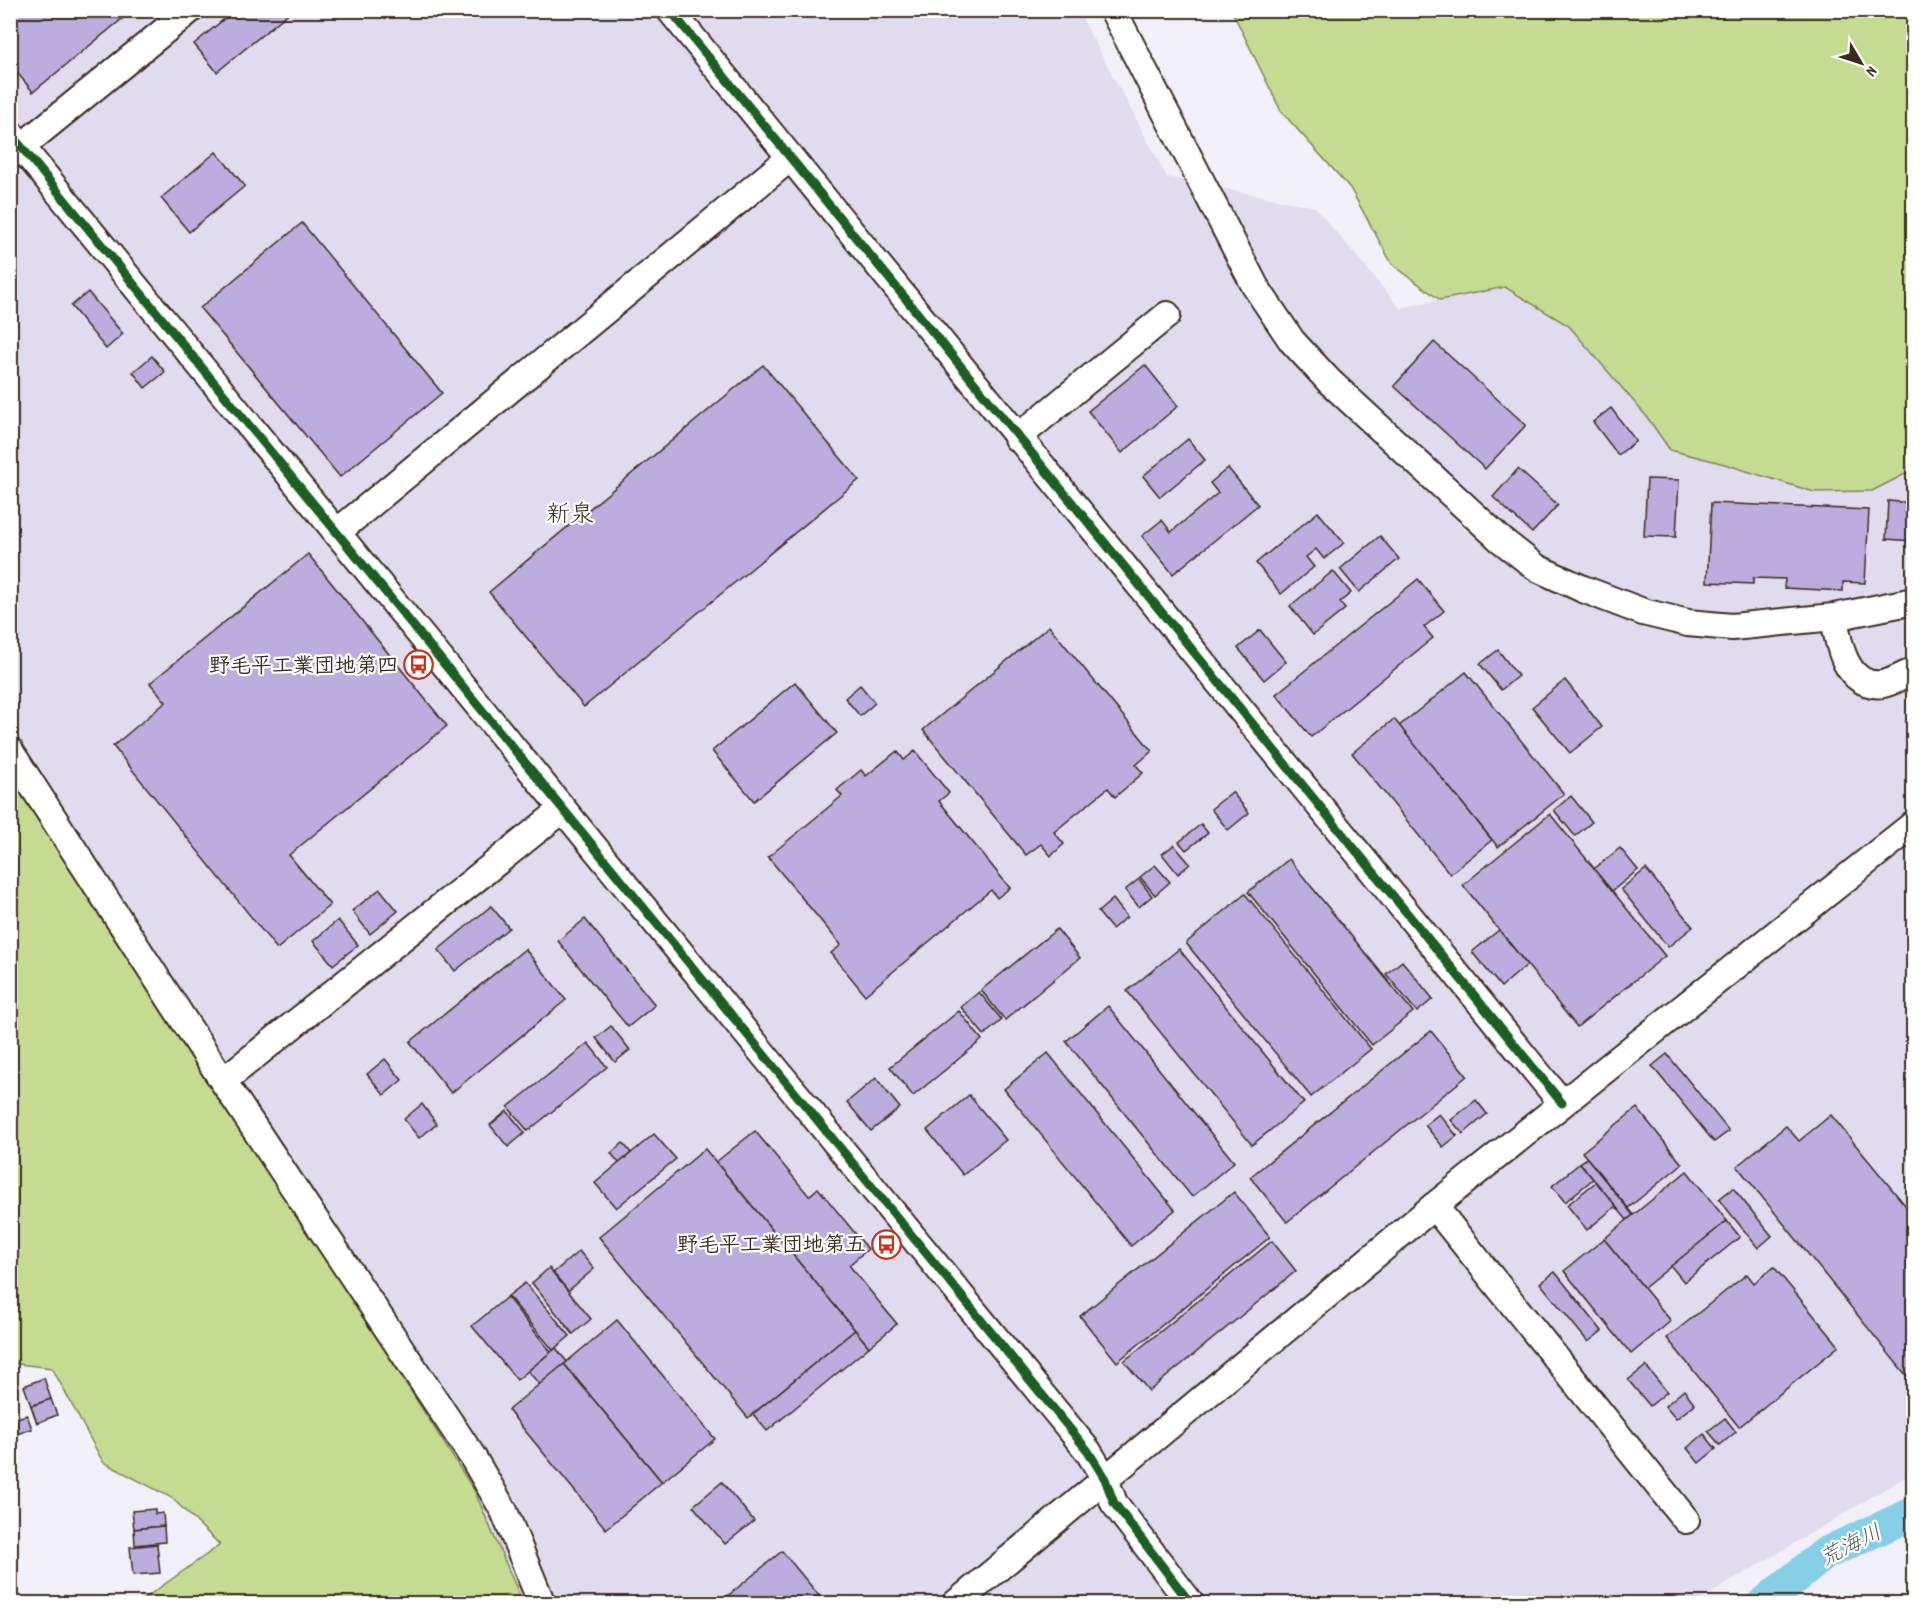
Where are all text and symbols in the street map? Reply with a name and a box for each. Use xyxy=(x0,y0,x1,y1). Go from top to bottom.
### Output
north arrow xyxy=(1831,33,1891,93)
text: N xyxy=(1859,61,1882,81)
district label: 新泉 xyxy=(546,499,594,533)
bus stop icon: 野毛平工業団地第四 xyxy=(403,649,435,681)
place label: 野毛平工業団地第四 xyxy=(209,653,398,683)
bus stop icon: 野毛平工業団地第五 xyxy=(871,1228,903,1260)
place label: 野毛平工業団地第五 xyxy=(677,1232,866,1262)
water label: 荒海川 xyxy=(1815,1518,1888,1576)

